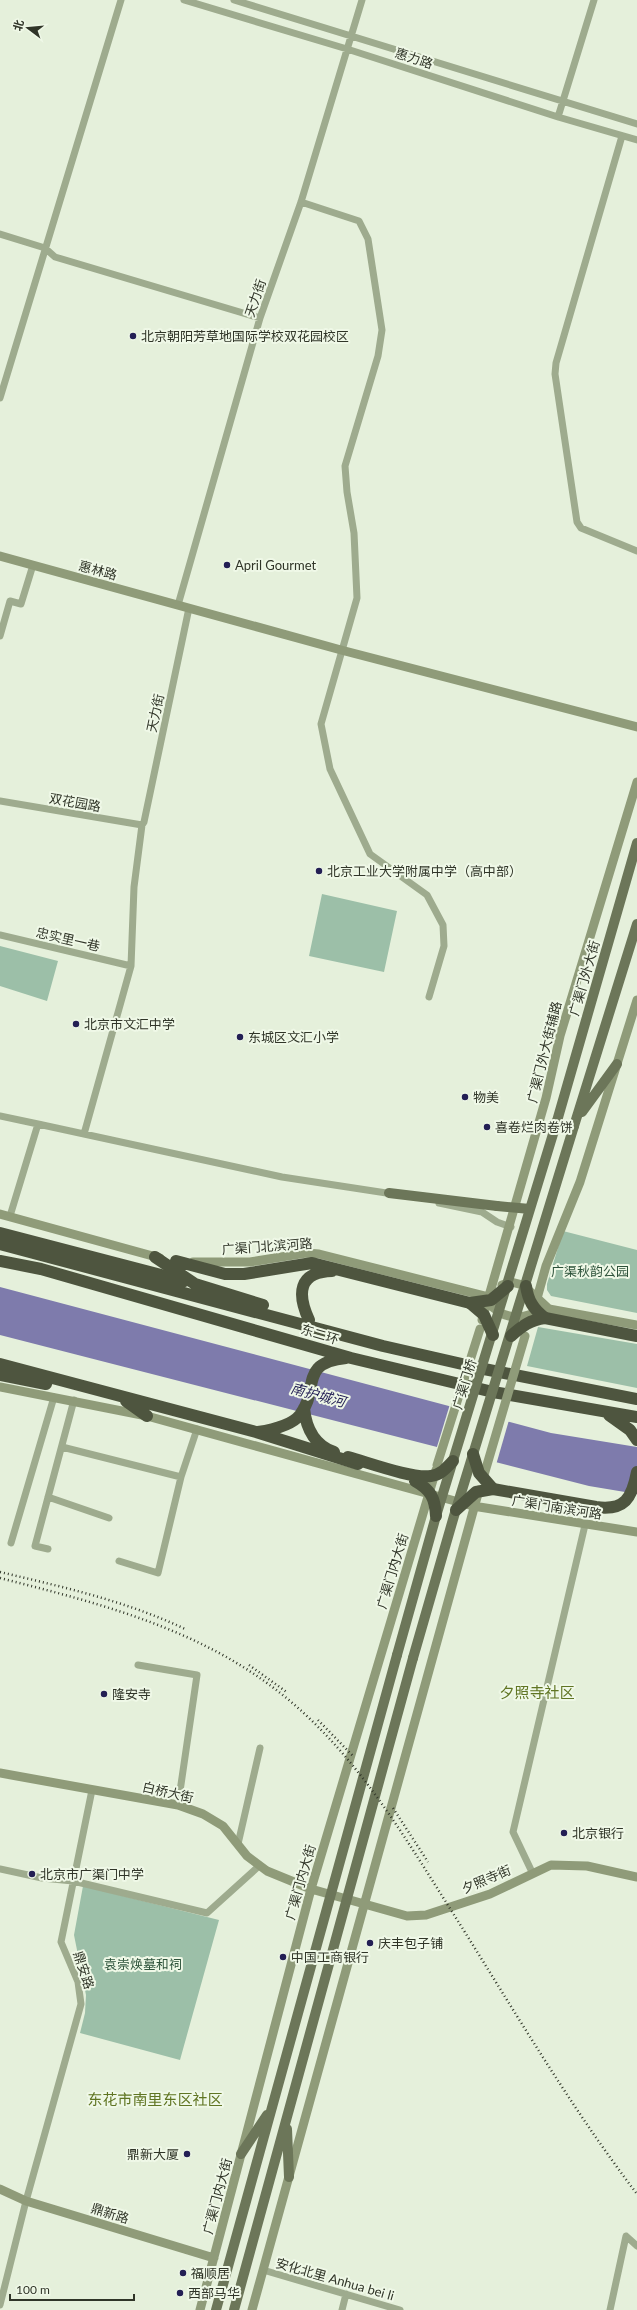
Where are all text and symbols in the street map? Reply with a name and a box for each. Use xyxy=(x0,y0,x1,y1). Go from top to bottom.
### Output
north arrow xyxy=(8,8,48,48)
text: 北 xyxy=(10,18,26,32)
street label: 惠力路 xyxy=(393,44,435,72)
street label: 天力街 xyxy=(241,277,269,319)
place label: 北京朝阳芳草地国际学校双花园校区 xyxy=(141,328,349,344)
marker: 北京朝阳芳草地国际学校双花园校区 xyxy=(128,331,138,341)
street label: 惠林路 xyxy=(77,557,119,583)
place label: April Gourmet xyxy=(235,557,317,573)
marker: April Gourmet xyxy=(222,560,232,570)
street label: 天力街 xyxy=(143,692,167,734)
street label: 双花园路 xyxy=(48,790,102,814)
place label: 北京工业大学附属中学（高中部） xyxy=(327,863,522,879)
marker: 北京工业大学附属中学（高中部） xyxy=(314,866,324,876)
street label: 忠实里一巷 xyxy=(35,924,101,954)
street label: 广渠门外大街 xyxy=(566,938,602,1018)
street label: 广渠门外大街辅路 xyxy=(524,1000,564,1104)
place label: 北京市文汇中学 xyxy=(84,1016,175,1032)
marker: 北京市文汇中学 xyxy=(71,1019,81,1029)
place label: 东城区文汇小学 xyxy=(248,1029,339,1045)
marker: 东城区文汇小学 xyxy=(235,1032,245,1042)
place label: 物美 xyxy=(473,1089,499,1105)
marker: 物美 xyxy=(460,1092,470,1102)
place label: 喜卷烂肉卷饼 xyxy=(495,1119,573,1135)
marker: 喜卷烂肉卷饼 xyxy=(482,1122,492,1132)
street label: 广渠门北滨河路 xyxy=(221,1235,313,1257)
park label: 广渠秋韵公园 xyxy=(551,1263,629,1279)
street label: 东二环 xyxy=(299,1321,341,1347)
street label: 广渠门桥 xyxy=(449,1357,479,1411)
water label: 南护城河 xyxy=(289,1379,350,1411)
street label: 广渠门南滨河路 xyxy=(511,1492,603,1522)
street label: 广渠门内大街 xyxy=(373,1531,411,1611)
district label: 夕照寺社区 xyxy=(499,1683,575,1701)
place label: 隆安寺 xyxy=(112,1686,151,1702)
marker: 隆安寺 xyxy=(99,1689,109,1699)
street label: 白桥大街 xyxy=(141,1778,195,1806)
place label: 北京银行 xyxy=(572,1825,624,1841)
marker: 北京银行 xyxy=(559,1828,569,1838)
street label: 广渠门内大街 xyxy=(282,1842,318,1922)
street label: 夕照寺街 xyxy=(459,1861,513,1897)
place label: 北京市广渠门中学 xyxy=(40,1866,144,1882)
marker: 北京市广渠门中学 xyxy=(27,1869,37,1879)
place label: 庆丰包子铺 xyxy=(378,1935,443,1951)
marker: 庆丰包子铺 xyxy=(365,1938,375,1948)
street label: 鼎安路 xyxy=(70,1949,98,1991)
place label: 中国工商银行 xyxy=(291,1949,369,1965)
marker: 中国工商银行 xyxy=(278,1952,288,1962)
park label: 袁崇焕墓和祠 xyxy=(104,1956,182,1972)
district label: 东花市南里东区社区 xyxy=(87,2090,223,2108)
place label: 鼎新大厦 xyxy=(127,2146,179,2162)
marker: 鼎新大厦 xyxy=(182,2149,192,2159)
street label: 广渠门内大街 xyxy=(199,2156,235,2236)
street label: 鼎新路 xyxy=(89,2200,131,2226)
street label: 安化北里 Anhua bei li xyxy=(274,2254,396,2304)
place label: 福顺居 xyxy=(191,2265,230,2281)
marker: 福顺居 xyxy=(178,2268,188,2278)
scale bar xyxy=(10,2276,134,2302)
text: 100 m xyxy=(16,2282,50,2297)
place label: 西部马华 xyxy=(188,2285,240,2301)
marker: 西部马华 xyxy=(175,2288,185,2298)

